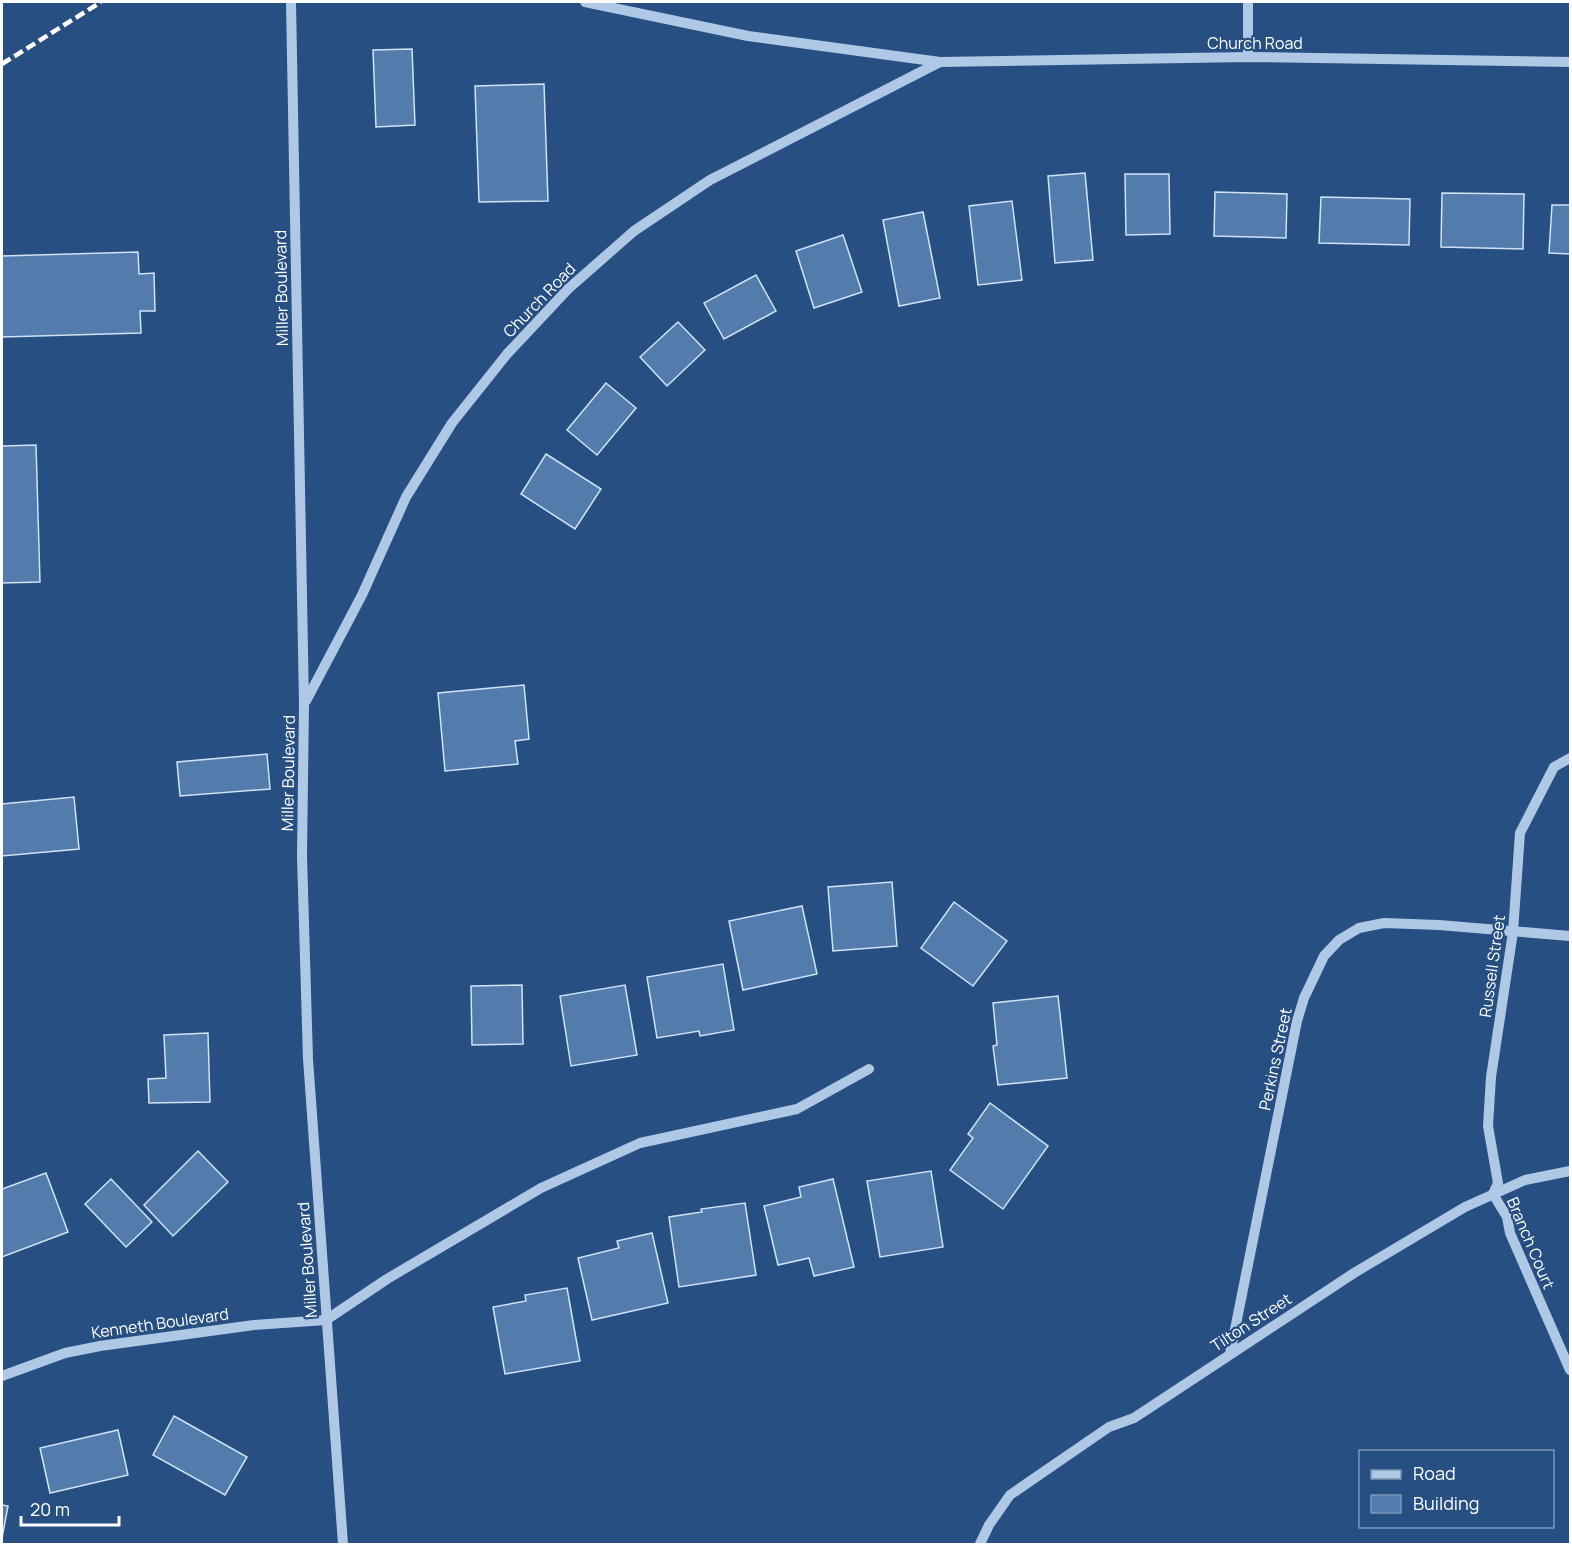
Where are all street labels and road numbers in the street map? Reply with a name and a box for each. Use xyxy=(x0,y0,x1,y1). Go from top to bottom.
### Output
street label: Church Road xyxy=(1207,32,1303,54)
street label: Miller Boulevard xyxy=(269,230,293,346)
street label: Church Road xyxy=(498,258,580,342)
street label: Miller Boulevard xyxy=(276,715,300,831)
street label: Russell Street xyxy=(1474,913,1510,1019)
street label: Perkins Street xyxy=(1253,1006,1297,1112)
street label: Branch Court xyxy=(1502,1194,1560,1292)
street label: Miller Boulevard xyxy=(292,1201,322,1319)
street label: Tilton Street xyxy=(1206,1288,1296,1356)
street label: Kenneth Boulevard xyxy=(90,1302,230,1344)

